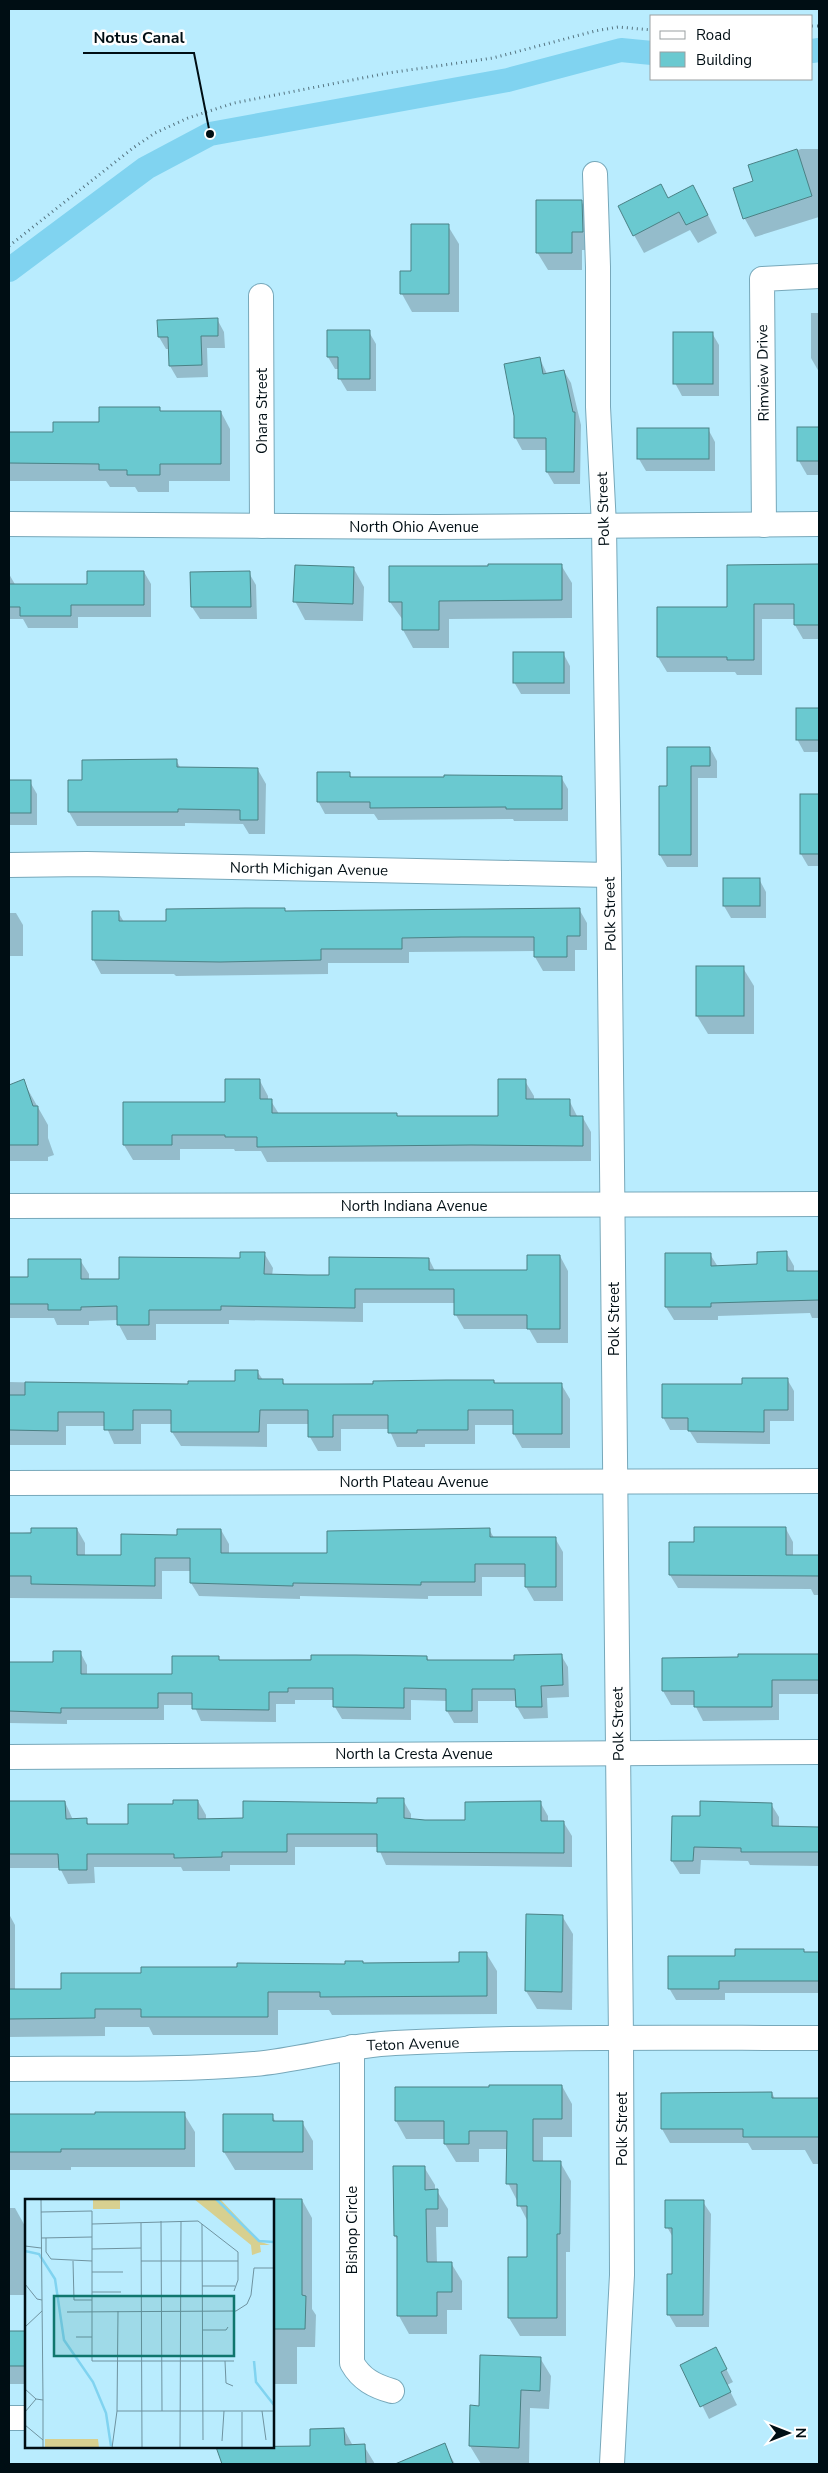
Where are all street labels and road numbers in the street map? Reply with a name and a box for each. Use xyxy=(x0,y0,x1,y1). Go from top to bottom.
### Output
street label: Rimview Drive xyxy=(752,324,774,422)
street label: Ohara Street xyxy=(252,367,272,454)
street label: Polk Street xyxy=(592,471,614,546)
street label: North Ohio Avenue xyxy=(349,517,479,537)
street label: North Michigan Avenue xyxy=(230,858,388,880)
street label: Polk Street xyxy=(599,876,621,951)
street label: North Indiana Avenue xyxy=(341,1196,487,1216)
street label: Polk Street xyxy=(604,1281,624,1356)
street label: North Plateau Avenue xyxy=(339,1472,489,1492)
street label: Polk Street xyxy=(607,1686,629,1761)
street label: North la Cresta Avenue xyxy=(335,1744,493,1764)
street label: Teton Avenue xyxy=(366,2032,460,2056)
street label: Polk Street xyxy=(612,2091,632,2166)
street label: Bishop Circle xyxy=(342,2186,362,2274)

